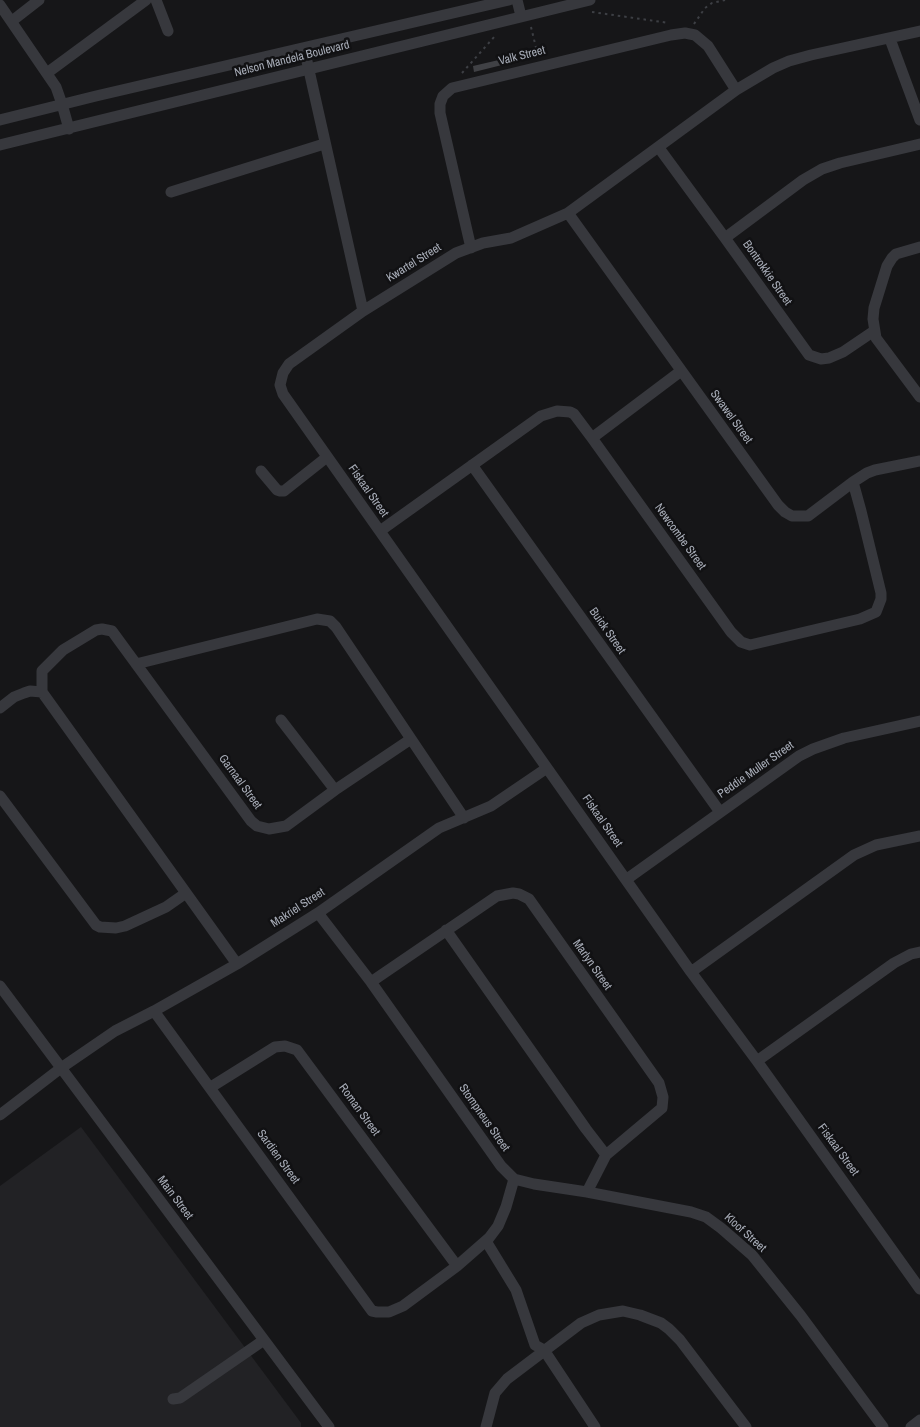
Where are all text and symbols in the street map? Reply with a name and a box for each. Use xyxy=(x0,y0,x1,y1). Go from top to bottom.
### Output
street label: Nelson Mandela Boulevard xyxy=(233,38,351,80)
street label: Valk Street xyxy=(497,43,547,69)
street label: Bontrokkie Street xyxy=(739,238,795,308)
street label: Kwartel Street xyxy=(384,241,444,285)
street label: Swawel Street xyxy=(707,387,755,447)
street label: Fiskaal Street xyxy=(345,462,391,520)
street label: Newcombe Street xyxy=(651,501,709,573)
street label: Buick Street xyxy=(586,605,628,657)
street label: Peddie Muller Street xyxy=(715,738,797,802)
street label: Garnaal Street xyxy=(215,752,265,812)
street label: Fiskaal Street xyxy=(579,792,625,850)
street label: Makriel Street xyxy=(268,885,328,931)
street label: Marlyn Street xyxy=(569,937,615,993)
street label: Roman Street xyxy=(335,1081,383,1139)
street label: Stompneus Street xyxy=(456,1082,512,1154)
street label: Fiskaal Street xyxy=(814,1121,862,1179)
street label: Sardien Street xyxy=(254,1127,302,1187)
street label: Main Street xyxy=(154,1173,196,1223)
street label: Kloof Street xyxy=(721,1210,769,1256)

